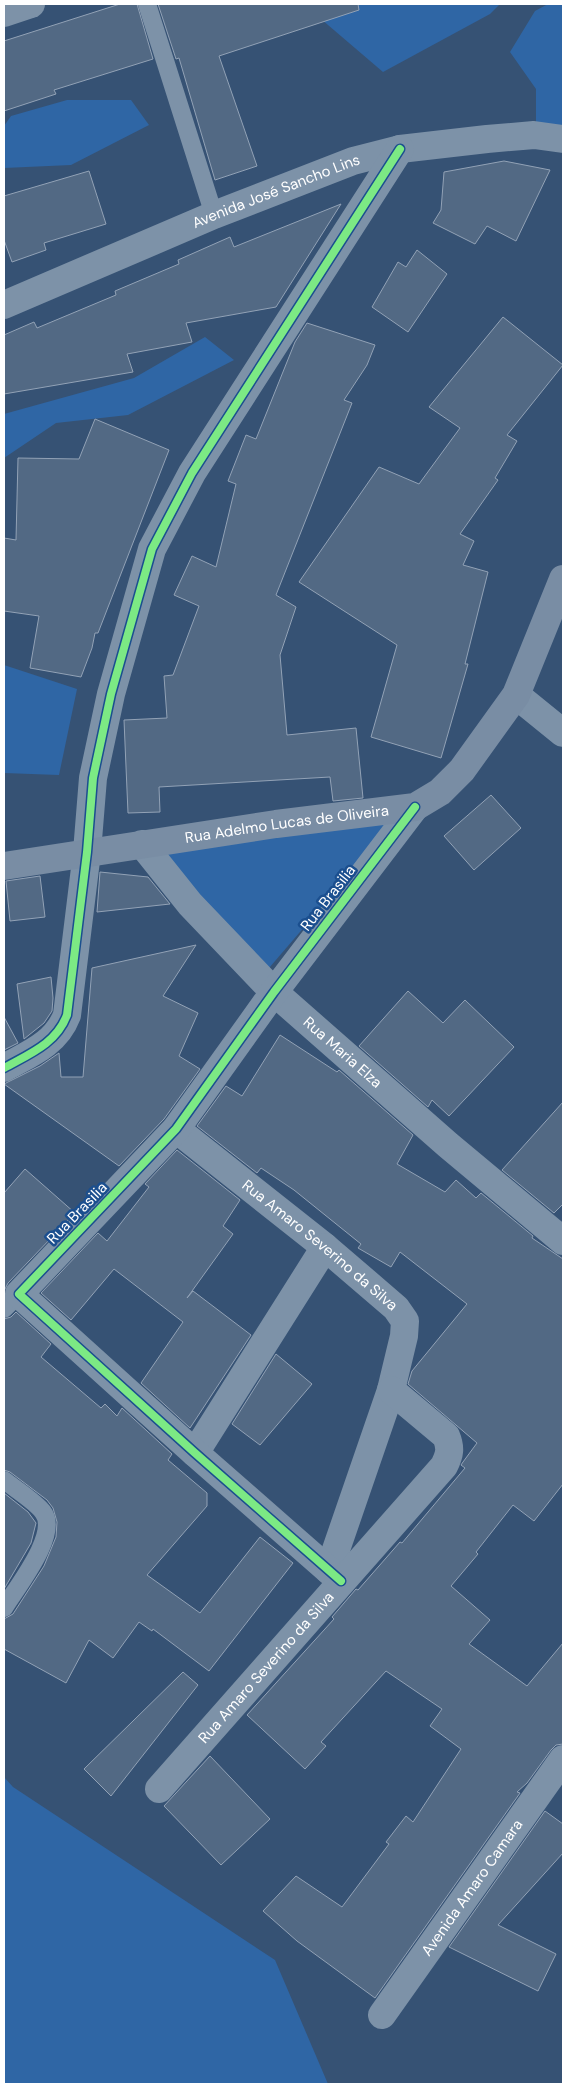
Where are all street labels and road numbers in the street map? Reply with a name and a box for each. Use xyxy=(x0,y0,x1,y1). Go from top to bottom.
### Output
street label: Avenida José Sancho Lins xyxy=(189,150,362,233)
street label: Rua Adelmo Lucas de Oliveira xyxy=(184,800,390,848)
street label: Rua Brasilia xyxy=(296,861,360,935)
street label: Rua Maria Elza xyxy=(299,1012,386,1093)
street label: Rua Amaro Severino da Silva xyxy=(238,1175,402,1315)
street label: Rua Brasilia xyxy=(42,1178,112,1248)
street label: Rua Amaro Severino da Silva xyxy=(194,1587,339,1748)
street label: Avenida Amaro Camara xyxy=(417,1815,527,1960)

